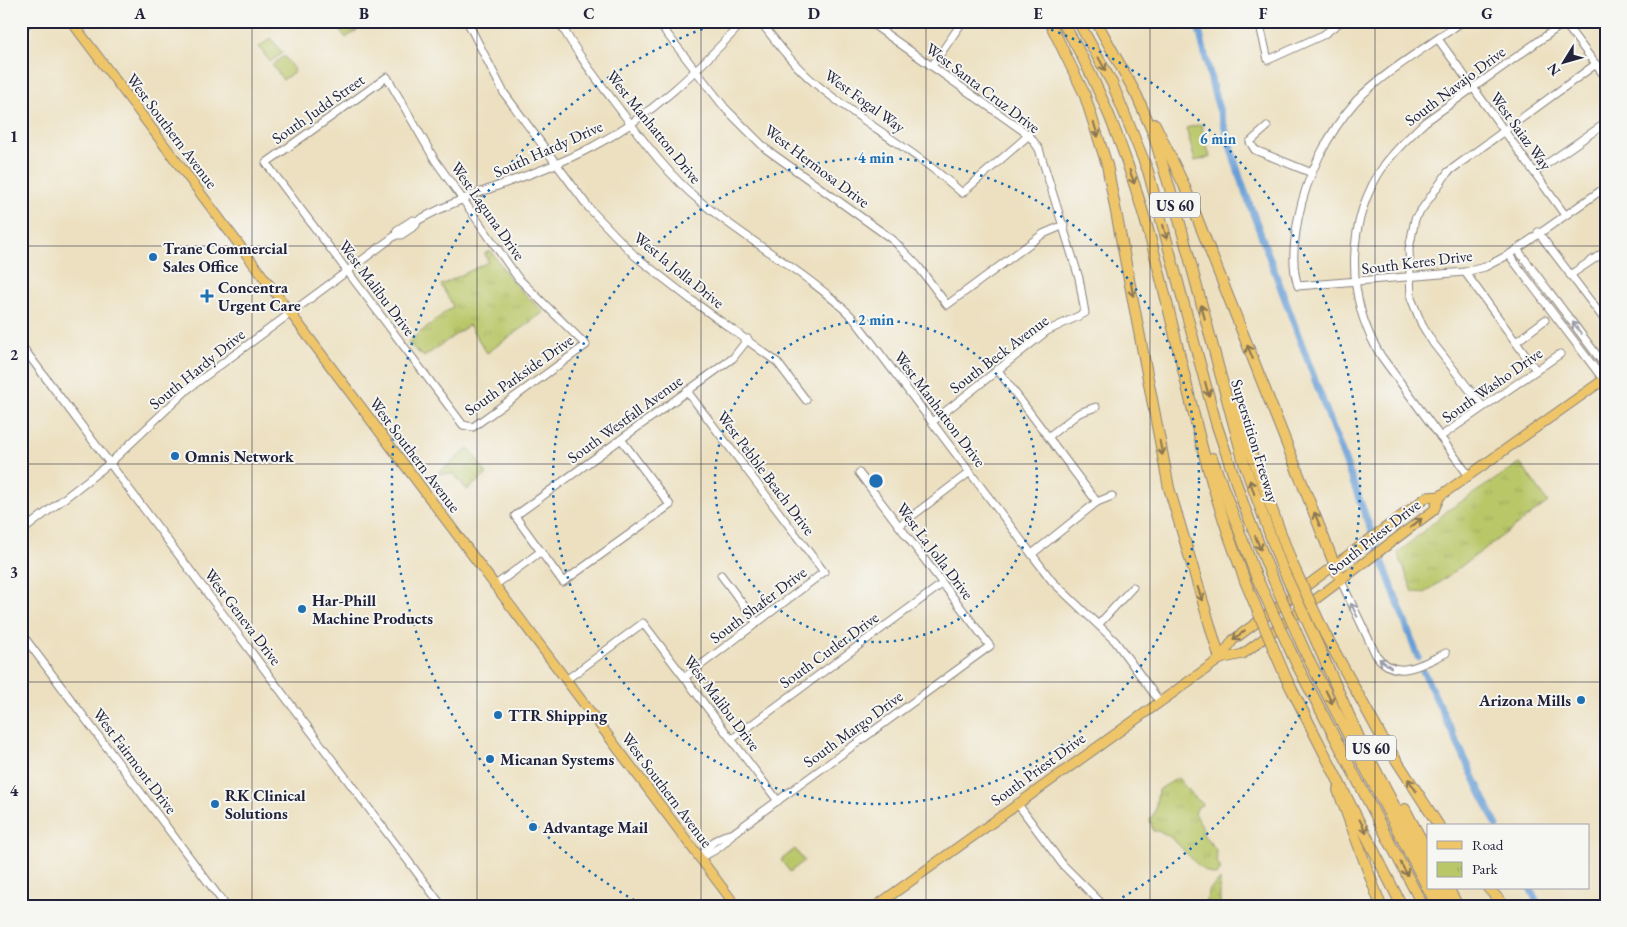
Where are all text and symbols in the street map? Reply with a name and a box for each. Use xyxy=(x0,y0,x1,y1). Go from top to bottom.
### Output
text: A xyxy=(133,3,146,24)
text: B xyxy=(359,3,369,24)
text: C xyxy=(583,3,595,24)
text: D xyxy=(808,3,820,24)
text: E xyxy=(1033,3,1043,24)
text: F xyxy=(1259,3,1268,24)
text: G xyxy=(1481,3,1493,24)
street label: West Santa Cruz Drive xyxy=(922,38,1044,138)
north arrow xyxy=(1540,38,1590,88)
street label: South Navajo Drive xyxy=(1400,41,1510,131)
one-way arrow xyxy=(1098,56,1107,71)
text: N xyxy=(1543,59,1564,80)
street label: West Fogal Way xyxy=(820,65,910,138)
street label: West Manhatton Drive xyxy=(602,66,706,188)
street label: West Southern Avenue xyxy=(122,69,222,193)
street label: South Judd Street xyxy=(267,69,369,149)
street label: West Saiaz Way xyxy=(1485,88,1557,175)
street label: South Hardy Drive xyxy=(490,116,606,182)
street label: West Hermosa Drive xyxy=(760,120,874,212)
one-way arrow xyxy=(1091,122,1101,138)
text: 1 xyxy=(10,126,18,147)
text: 6 min xyxy=(1200,129,1237,148)
text: 4 min xyxy=(858,148,895,167)
street label: West Laguna Drive xyxy=(446,157,530,265)
one-way arrow xyxy=(1128,169,1137,184)
road number: US 60 xyxy=(1150,192,1200,218)
one-way arrow xyxy=(1161,223,1170,239)
street label: West la Jolla Drive xyxy=(629,227,729,313)
street label: West Malibu Drive xyxy=(334,236,420,340)
place label: Trane Commercial Sales Office xyxy=(163,238,288,277)
street label: South Keres Drive xyxy=(1360,245,1474,279)
marker: Trane Commercial Sales Office xyxy=(147,251,159,263)
place label: Concentra Urgent Care xyxy=(218,277,301,316)
one-way arrow xyxy=(1127,280,1137,296)
marker: Concentra Urgent Care xyxy=(200,289,214,303)
one-way arrow xyxy=(1198,304,1207,320)
text: 2 min xyxy=(858,310,895,329)
street label: South Beck Avenue xyxy=(945,310,1053,398)
one-way arrow xyxy=(1571,322,1582,335)
street label: South Hardy Drive xyxy=(145,324,249,414)
street label: South Parkside Drive xyxy=(460,330,578,420)
street label: South Washo Drive xyxy=(1437,342,1547,428)
text: 2 xyxy=(10,344,19,365)
one-way arrow xyxy=(1245,345,1254,360)
street label: West Manhatton Drive xyxy=(889,347,991,471)
street label: South Westfall Avenue xyxy=(563,370,687,468)
street label: Superstition Freeway xyxy=(1226,377,1284,506)
one-way arrow xyxy=(1203,380,1212,396)
street label: West Southern Avenue xyxy=(365,393,465,517)
street label: West Pebble Beach Drive xyxy=(712,407,820,539)
one-way arrow xyxy=(1157,440,1166,456)
place label: Omnis Network xyxy=(185,446,294,467)
marker: Omnis Network xyxy=(169,450,181,462)
centre of rings xyxy=(867,472,885,490)
one-way arrow xyxy=(1246,479,1256,495)
street label: South Priest Drive xyxy=(1323,494,1425,580)
street label: West La Jolla Drive xyxy=(892,498,978,604)
one-way arrow xyxy=(1312,512,1321,528)
one-way arrow xyxy=(1409,518,1422,529)
one-way arrow xyxy=(1254,535,1263,550)
text: 3 xyxy=(10,562,18,583)
street label: South Shafer Drive xyxy=(705,562,811,648)
street label: West Geneva Drive xyxy=(200,564,286,670)
one-way arrow xyxy=(1195,586,1205,602)
place label: Har-Phill Machine Products xyxy=(312,590,433,629)
marker: Har-Phill Machine Products xyxy=(296,603,308,615)
one-way arrow xyxy=(1349,603,1358,618)
street label: South Cutler Drive xyxy=(775,607,883,693)
one-way arrow xyxy=(1233,630,1246,641)
street label: West Malibu Drive xyxy=(679,651,765,755)
one-way arrow xyxy=(1379,658,1392,669)
street label: South Margo Drive xyxy=(799,686,907,772)
one-way arrow xyxy=(1324,690,1334,705)
place label: Arizona Mills xyxy=(1478,690,1571,711)
marker: Arizona Mills xyxy=(1575,694,1587,706)
street label: West Fairmont Drive xyxy=(88,704,182,818)
place label: TTR Shipping xyxy=(508,705,608,726)
marker: TTR Shipping xyxy=(492,709,504,721)
street label: West Southern Avenue xyxy=(617,728,717,852)
street label: South Priest Drive xyxy=(986,728,1090,810)
road number: US 60 xyxy=(1346,736,1396,760)
place label: Micanan Systems xyxy=(500,749,614,770)
marker: Micanan Systems xyxy=(484,753,496,765)
one-way arrow xyxy=(1407,778,1417,792)
text: 4 xyxy=(10,780,19,801)
place label: RK Clinical Solutions xyxy=(225,785,306,824)
marker: RK Clinical Solutions xyxy=(209,798,221,810)
place label: Advantage Mail xyxy=(542,817,648,838)
one-way arrow xyxy=(1358,818,1368,833)
marker: Advantage Mail xyxy=(527,821,539,833)
legend xyxy=(1427,824,1590,890)
text: Road xyxy=(1472,835,1504,854)
text: Park xyxy=(1472,859,1499,878)
one-way arrow xyxy=(1399,861,1409,876)

